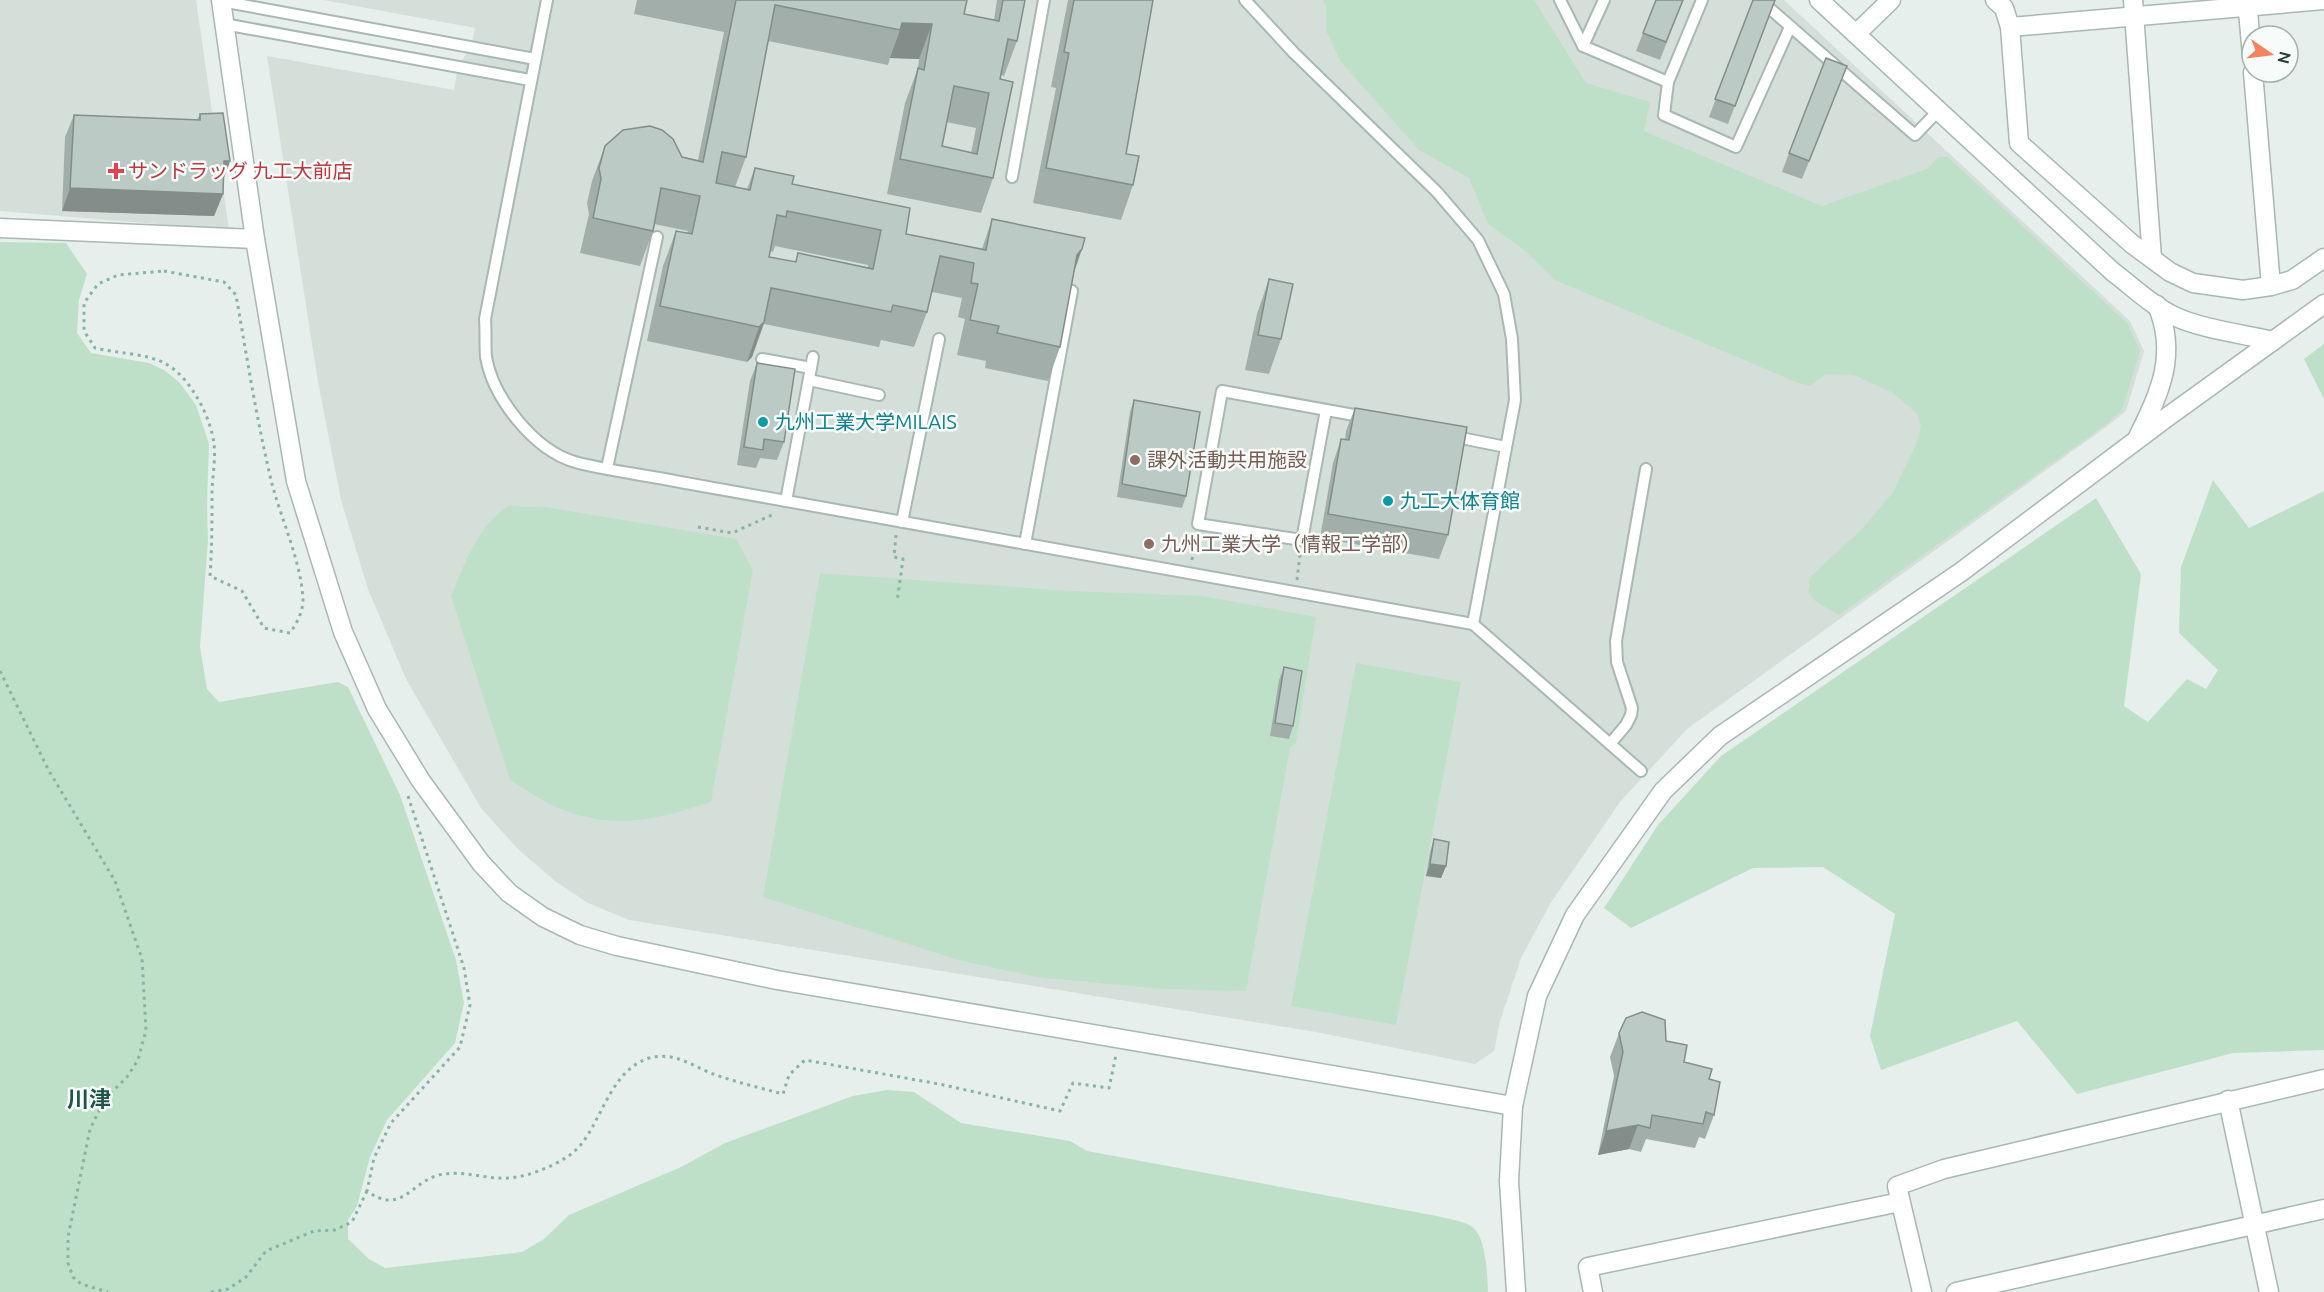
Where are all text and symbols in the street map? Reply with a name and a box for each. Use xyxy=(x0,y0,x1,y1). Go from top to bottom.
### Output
north arrow xyxy=(2240,24,2300,84)
text: N xyxy=(2274,50,2295,66)
place label: サンドラッグ 九工大前店 xyxy=(128,159,353,182)
marker: サンドラッグ 九工大前店 xyxy=(109,164,123,178)
place label: 九州工業大学MILAIS xyxy=(775,410,957,433)
marker: 九州工業大学MILAIS xyxy=(756,415,770,429)
place label: 課外活動共用施設 xyxy=(1147,448,1307,471)
marker: 課外活動共用施設 xyxy=(1128,453,1142,467)
place label: 九工大体育館 xyxy=(1400,489,1520,512)
marker: 九工大体育館 xyxy=(1381,494,1395,508)
place label: 九州工業大学（情報工学部） xyxy=(1161,532,1421,555)
marker: 九州工業大学（情報工学部） xyxy=(1142,537,1156,551)
district label: 川津 xyxy=(67,1086,111,1111)

